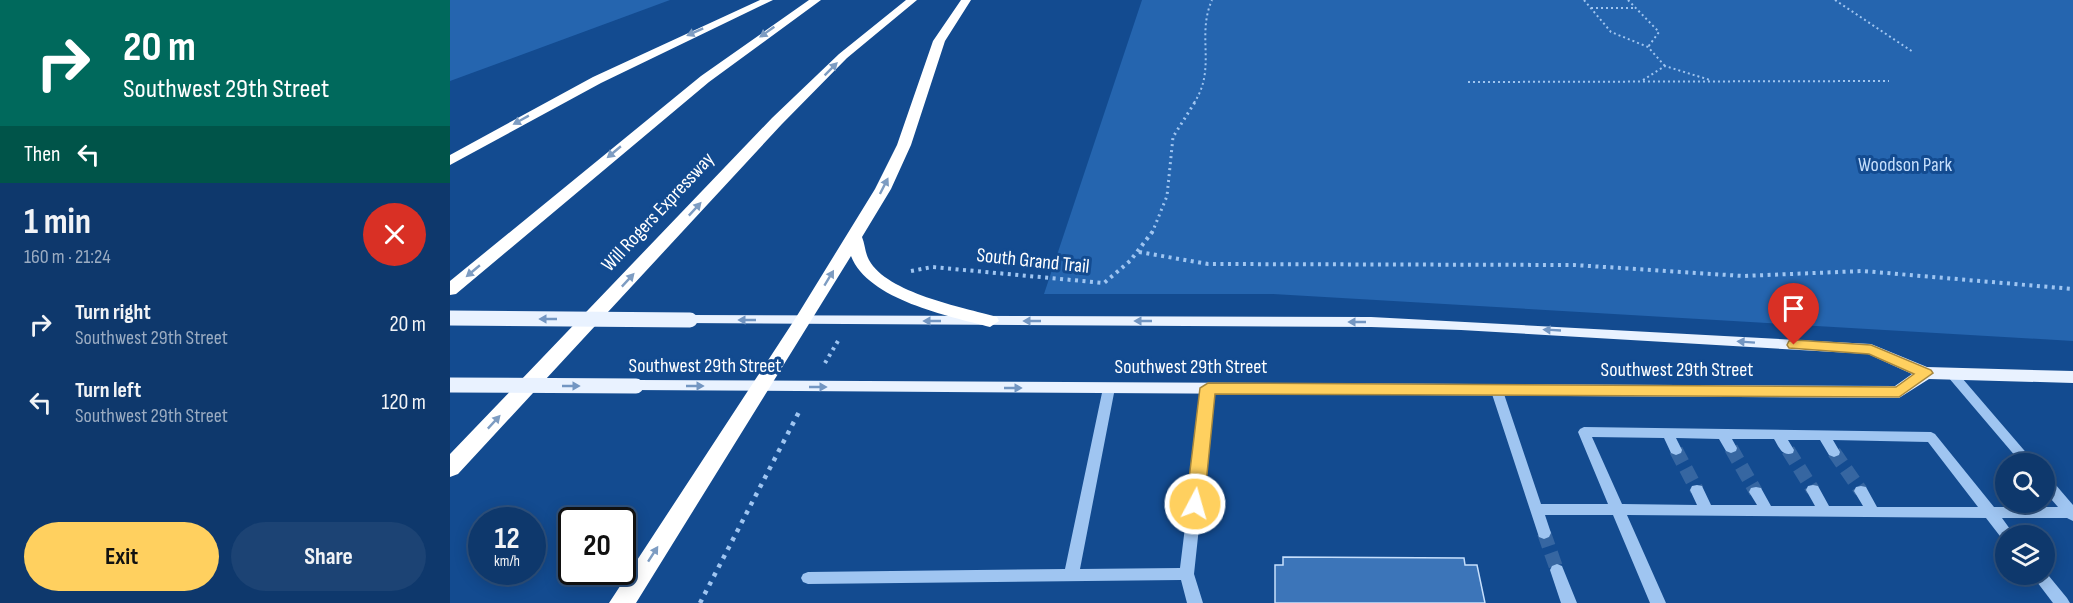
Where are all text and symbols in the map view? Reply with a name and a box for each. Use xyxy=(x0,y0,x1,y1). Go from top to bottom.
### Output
text: 20 m xyxy=(123,22,196,73)
icon: right xyxy=(24,24,102,102)
one-way arrow xyxy=(760,26,776,38)
one-way arrow xyxy=(687,28,704,37)
one-way arrow xyxy=(823,62,837,76)
text: Southwest 29th Street xyxy=(123,73,329,105)
one-way arrow xyxy=(513,115,530,125)
icon: left xyxy=(72,138,105,171)
text: Then xyxy=(24,141,60,168)
one-way arrow xyxy=(606,146,622,159)
street label: Will Rogers Expressway xyxy=(597,147,720,277)
park label: Woodson Park xyxy=(1858,153,1952,177)
one-way arrow xyxy=(879,178,889,195)
text: 1 min xyxy=(24,201,91,244)
one-way arrow xyxy=(688,201,702,216)
button: close xyxy=(363,203,426,266)
street label: South Grand Trail xyxy=(975,243,1091,279)
text: 160 m · 21:24 xyxy=(24,245,111,269)
one-way arrow xyxy=(466,264,481,277)
one-way arrow xyxy=(824,270,835,286)
one-way arrow xyxy=(620,273,634,287)
pin xyxy=(1768,283,1819,345)
icon: arrive xyxy=(1777,292,1810,325)
text: Turn right xyxy=(75,299,151,326)
icon: right xyxy=(24,308,57,341)
text: 20 m xyxy=(390,311,426,338)
one-way arrow xyxy=(538,314,557,324)
one-way arrow xyxy=(738,315,757,325)
one-way arrow xyxy=(922,316,941,326)
one-way arrow xyxy=(1022,316,1041,326)
one-way arrow xyxy=(1134,316,1153,326)
one-way arrow xyxy=(1347,317,1366,327)
one-way arrow xyxy=(1542,325,1561,334)
text: Southwest 29th Street xyxy=(75,326,228,350)
one-way arrow xyxy=(1737,337,1756,346)
street label: Southwest 29th Street xyxy=(629,354,781,378)
street label: Southwest 29th Street xyxy=(1115,355,1267,379)
street label: Southwest 29th Street xyxy=(1601,358,1753,382)
text: Turn left xyxy=(75,377,141,404)
one-way arrow xyxy=(562,381,581,391)
one-way arrow xyxy=(685,381,704,391)
one-way arrow xyxy=(809,382,828,392)
one-way arrow xyxy=(1004,383,1023,393)
icon: left xyxy=(24,386,57,419)
text: 120 m xyxy=(382,389,426,416)
text: Southwest 29th Street xyxy=(75,404,228,428)
one-way arrow xyxy=(487,415,500,430)
map controls xyxy=(1995,453,2055,585)
button: search xyxy=(1995,453,2055,513)
position arrow xyxy=(1163,472,1227,536)
speed limit sign: 20 xyxy=(558,507,636,585)
text: 12 xyxy=(494,521,520,557)
button: Exit xyxy=(24,522,219,591)
button: Share xyxy=(231,522,426,591)
button: layers xyxy=(1995,525,2055,585)
one-way arrow xyxy=(648,546,659,562)
text: km/h xyxy=(494,552,520,571)

